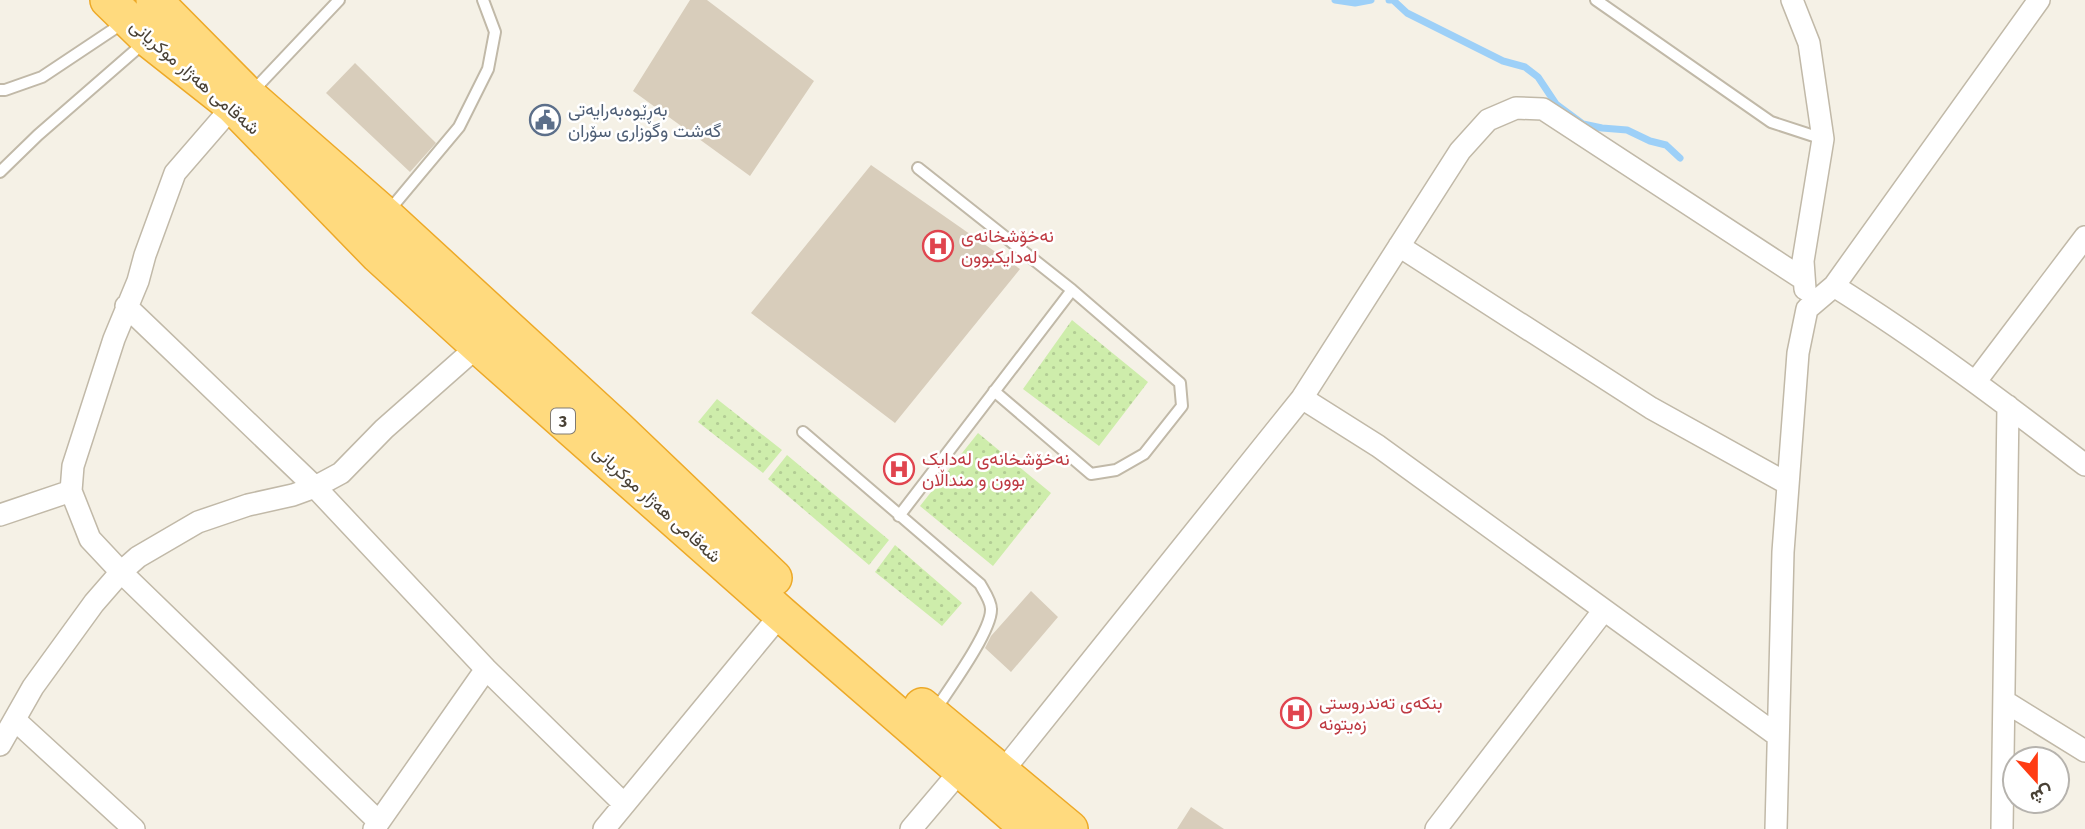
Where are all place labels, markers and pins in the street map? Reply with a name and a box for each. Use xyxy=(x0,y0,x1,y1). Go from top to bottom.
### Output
place label: بەڕێوەبەرایەتی گەشت وگوزاری سۆران xyxy=(568,99,721,142)
public building icon: بەڕێوەبەرایەتی گەشت وگوزاری سۆران xyxy=(528,103,562,137)
place label: نەخۆشخانەی لەدایکبوون xyxy=(961,225,1054,268)
hospital icon: نەخۆشخانەی لەدایکبوون xyxy=(921,229,955,263)
place label: نەخۆشخانەی لەدایک بوون و منداڵان xyxy=(922,448,1070,491)
hospital icon: نەخۆشخانەی لەدایک بوون و منداڵان xyxy=(882,452,916,486)
place label: بنکەی تەندروستی زەیتونە xyxy=(1319,692,1443,735)
hospital icon: بنکەی تەندروستی زەیتونە xyxy=(1279,696,1313,730)

